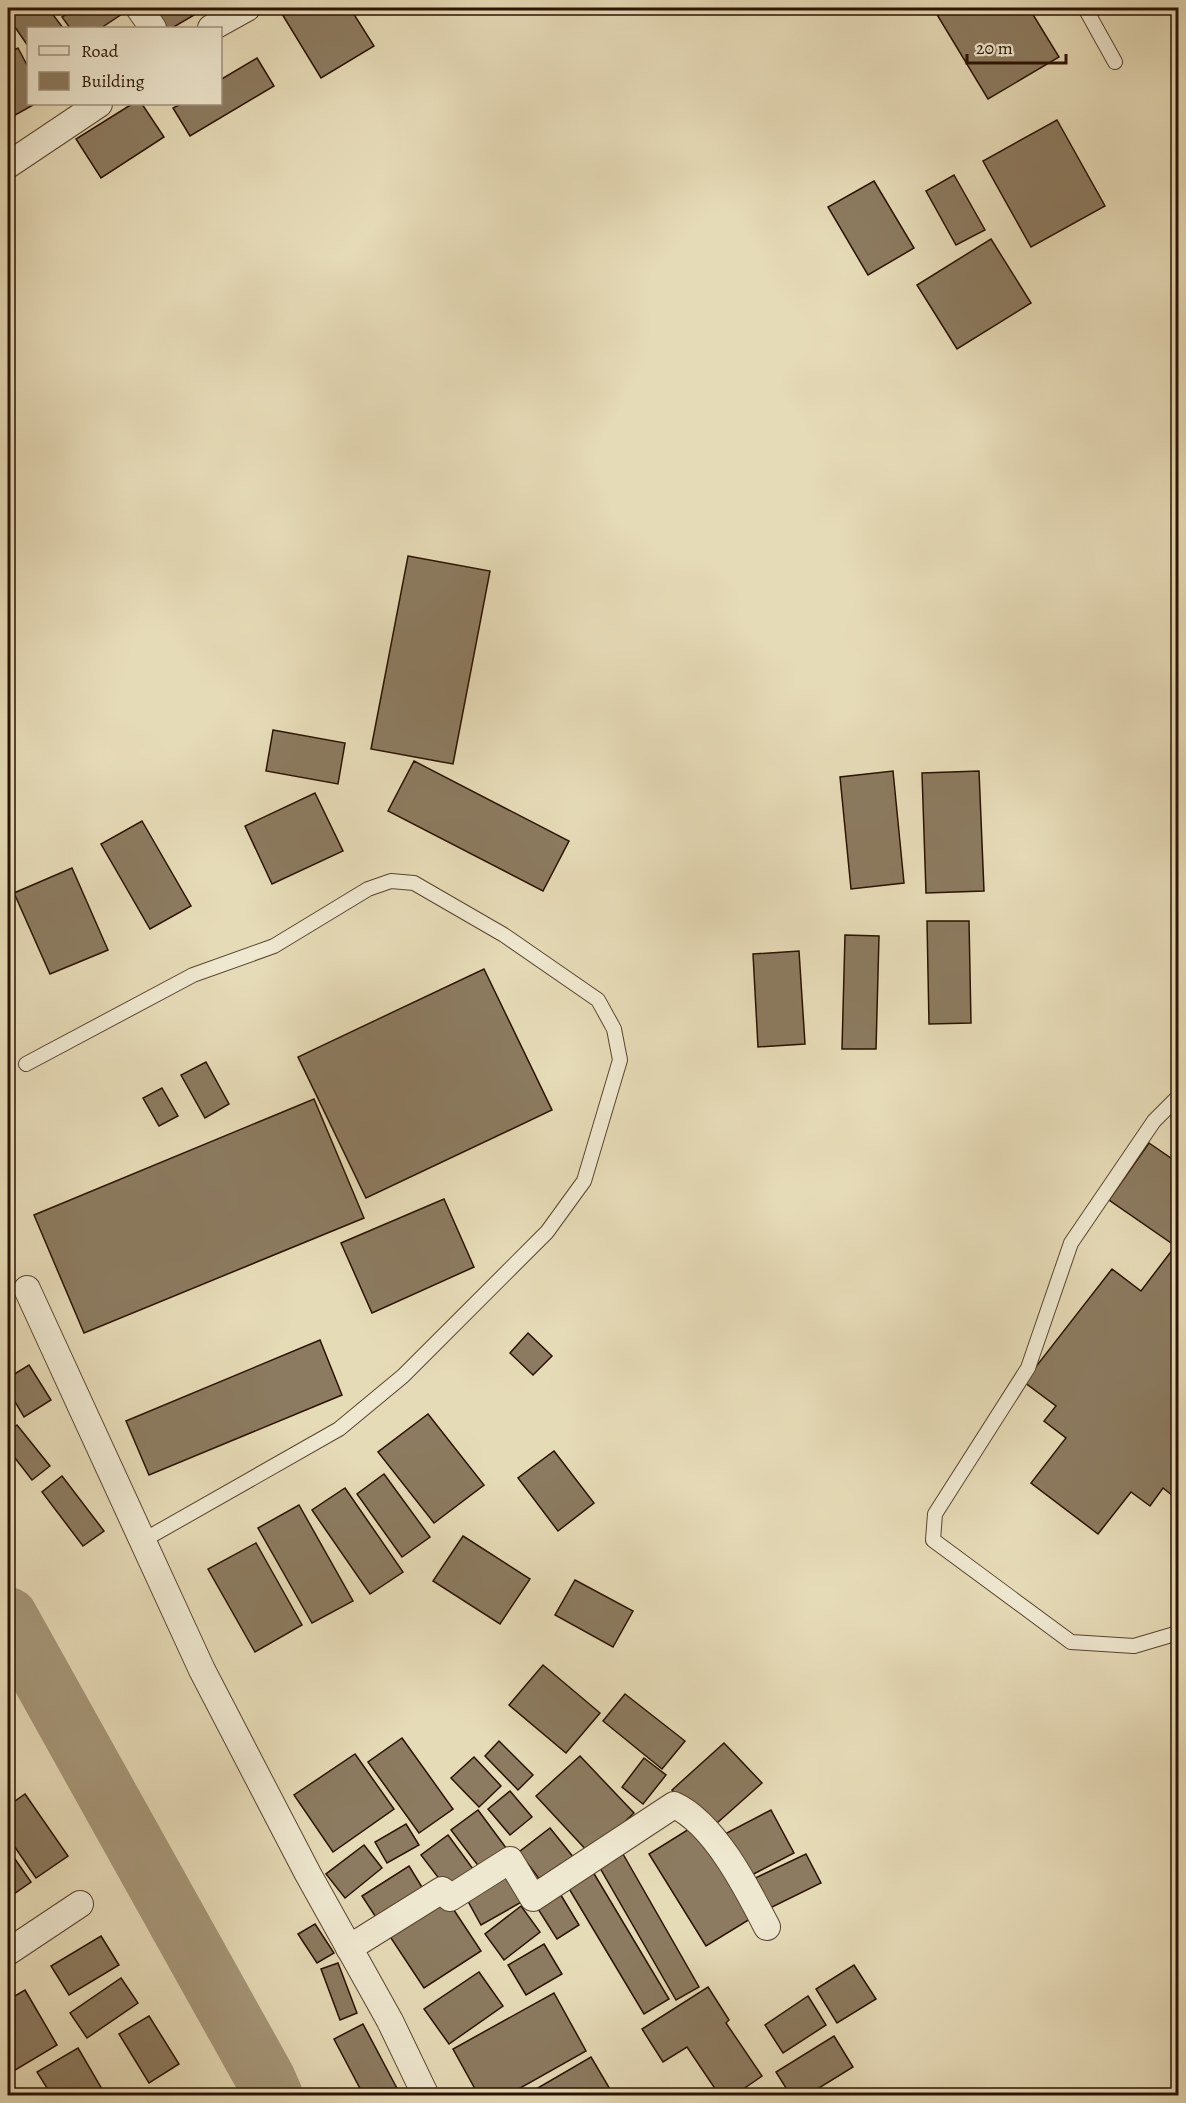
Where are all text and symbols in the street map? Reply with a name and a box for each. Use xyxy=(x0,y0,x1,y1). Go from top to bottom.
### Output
legend xyxy=(27,27,222,105)
scale bar xyxy=(967,27,1066,65)
text: 20 m xyxy=(976,36,1013,60)
text: Road xyxy=(81,39,119,63)
text: Building xyxy=(81,69,145,93)

